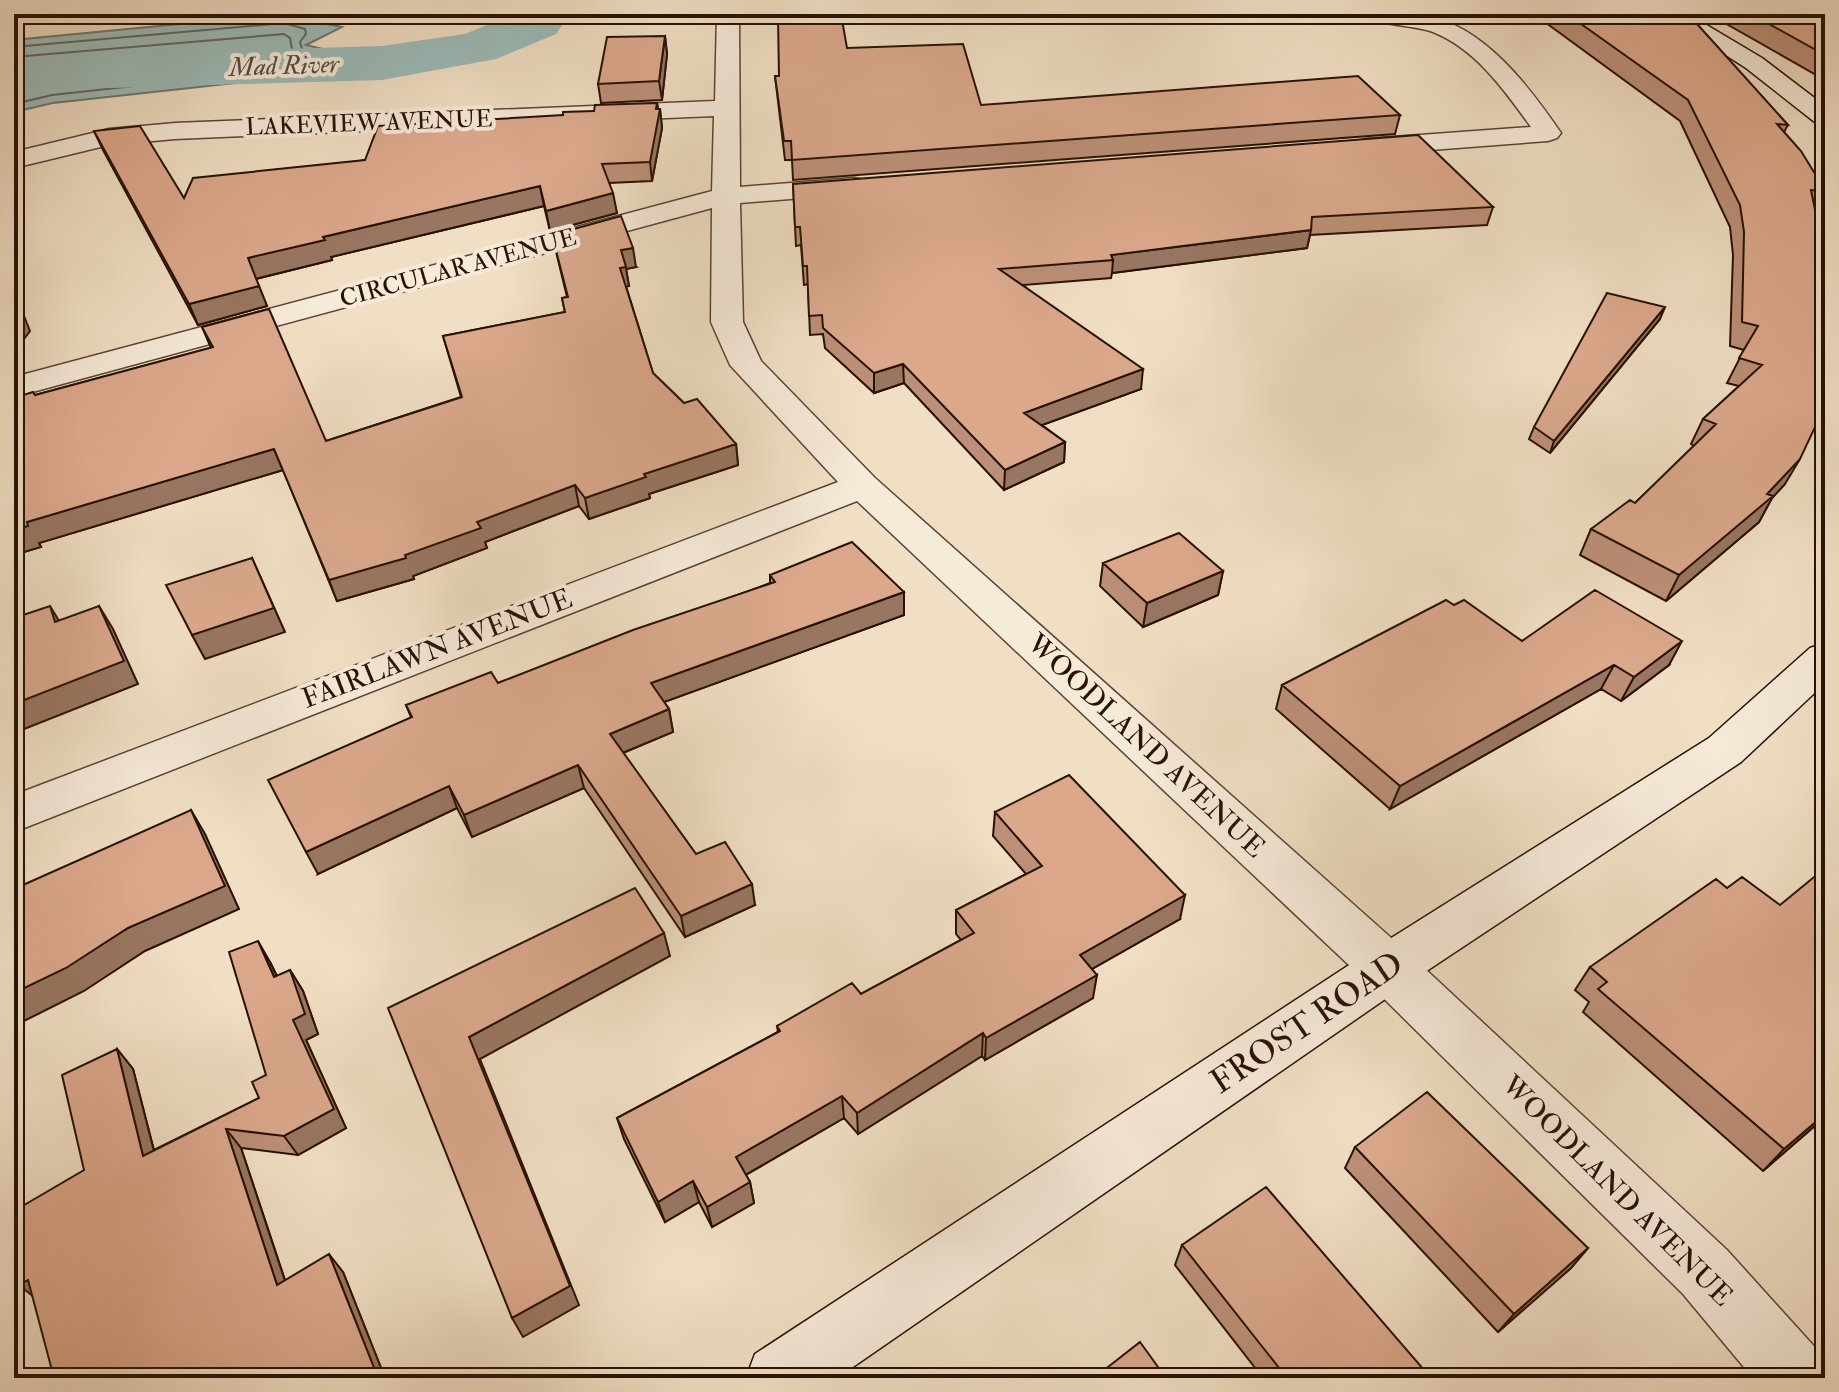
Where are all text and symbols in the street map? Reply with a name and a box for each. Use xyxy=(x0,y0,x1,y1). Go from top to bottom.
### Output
water label: Mad River xyxy=(226,48,341,84)
street label: LAKEVIEW AVENUE xyxy=(245,103,493,143)
street label: CIRCULAR AVENUE xyxy=(336,221,580,315)
street label: FAIRLAWN AVENUE xyxy=(297,581,577,717)
street label: WOODLAND AVENUE xyxy=(1019,626,1272,865)
street label: FROST ROAD xyxy=(1202,942,1412,1104)
street label: WOODLAND AVENUE xyxy=(1493,1067,1740,1314)

